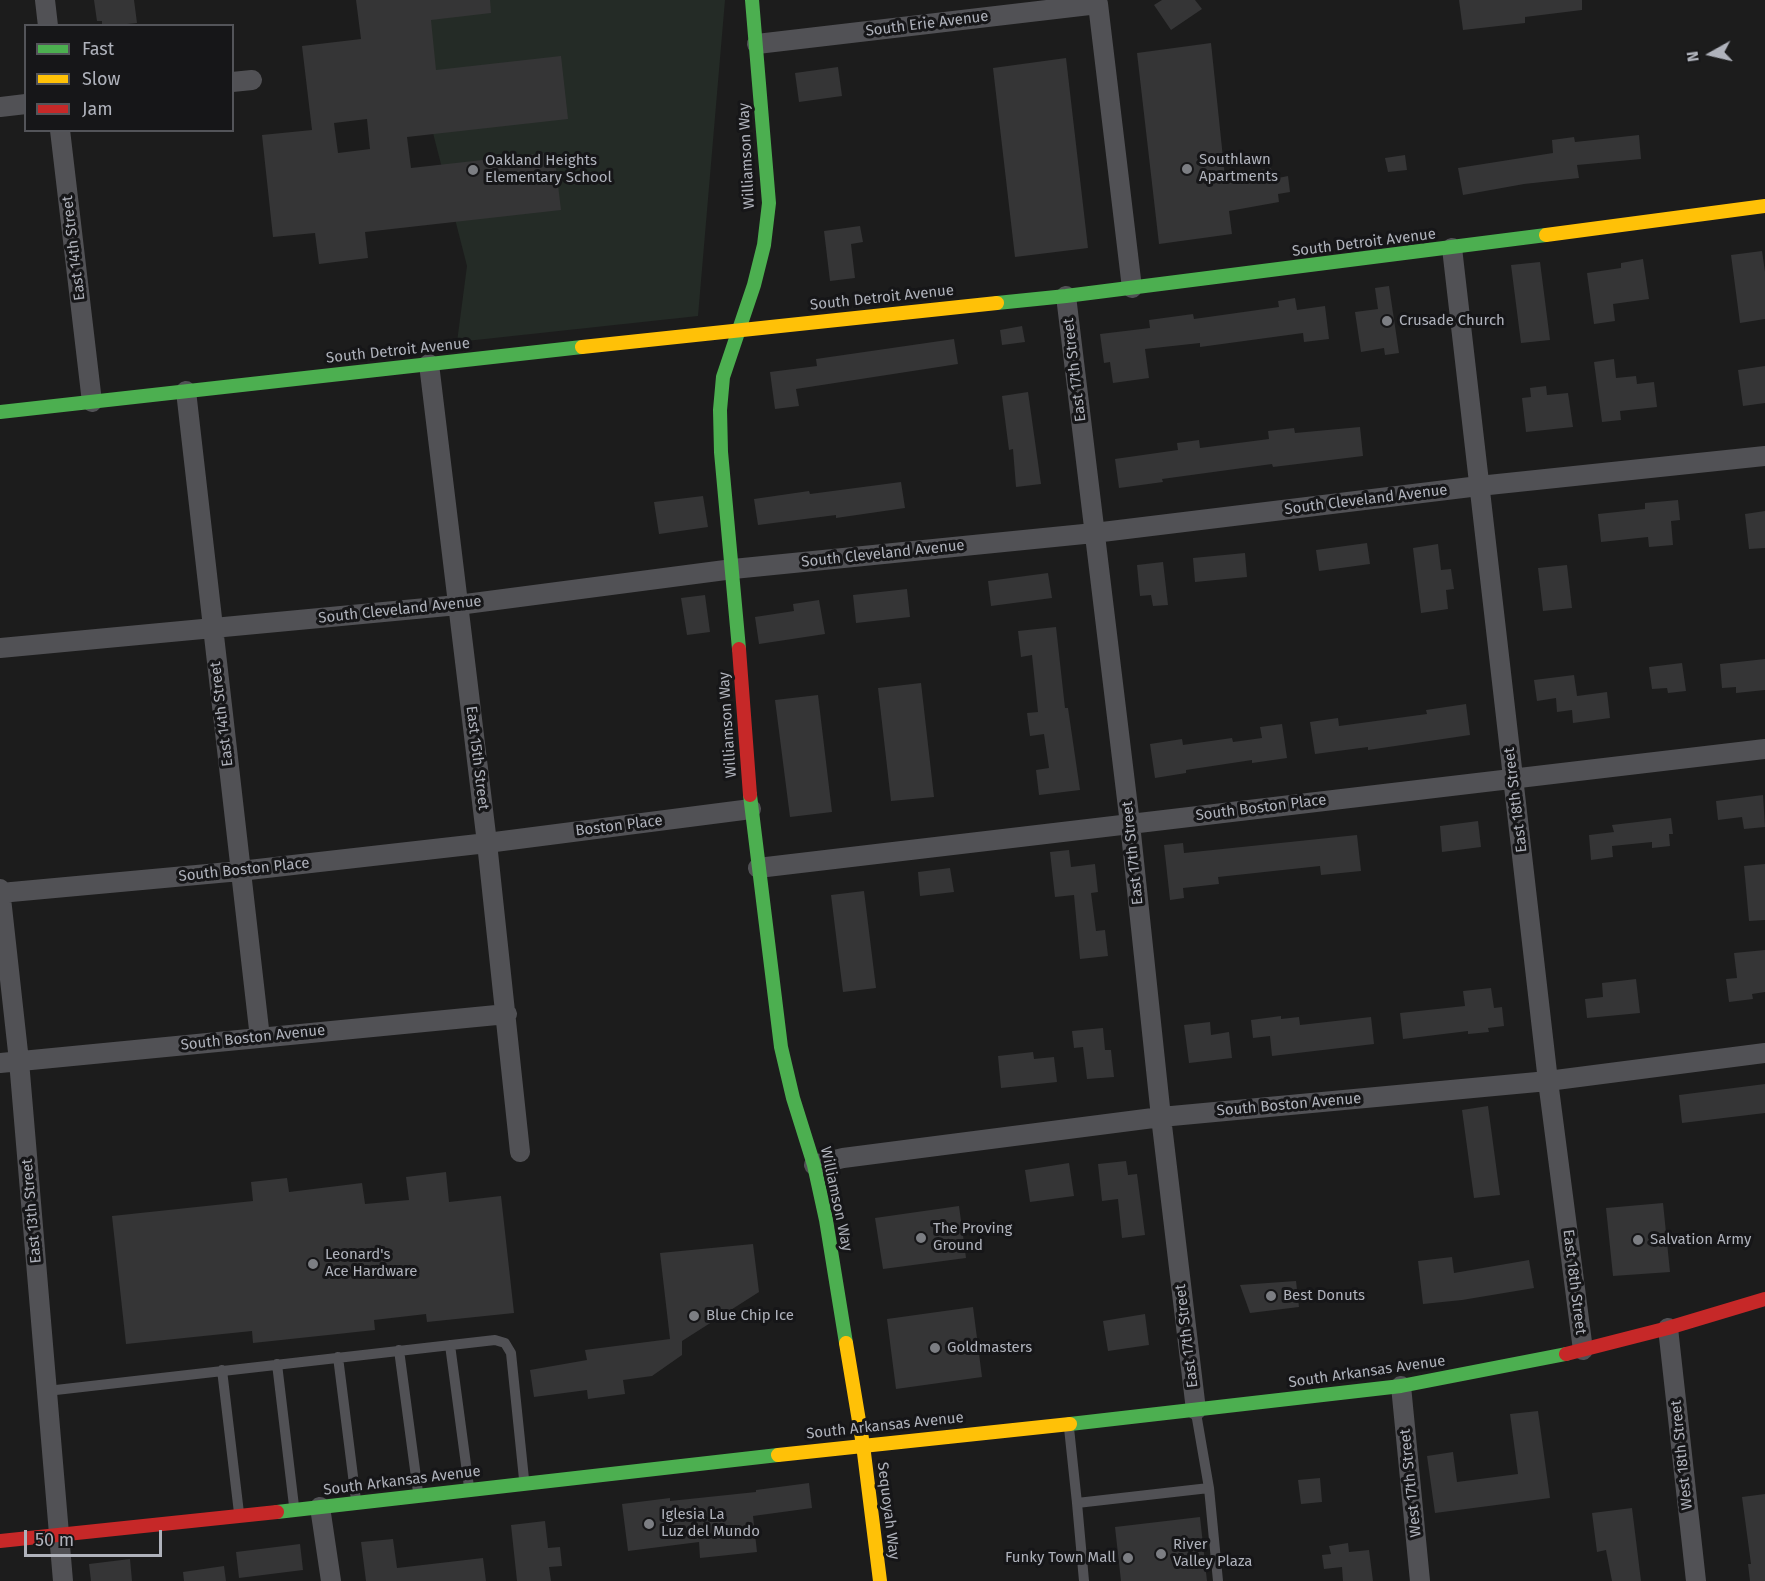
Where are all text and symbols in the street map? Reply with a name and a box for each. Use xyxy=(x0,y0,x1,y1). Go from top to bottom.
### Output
street label: South Erie Avenue xyxy=(865,8,989,40)
legend xyxy=(24,24,234,132)
north arrow xyxy=(1681,24,1741,84)
text: Fast xyxy=(82,38,114,60)
text: N xyxy=(1683,50,1703,63)
text: Slow xyxy=(82,68,120,90)
text: Jam xyxy=(82,98,113,120)
street label: Williamson Way xyxy=(735,102,759,210)
place label: Southlawn Apartments xyxy=(1199,151,1278,186)
place label: Oakland Heights Elementary School xyxy=(485,152,612,187)
marker: Southlawn Apartments xyxy=(1180,162,1194,176)
marker: Oakland Heights Elementary School xyxy=(466,163,480,177)
street label: East 14th Street xyxy=(59,194,89,302)
street label: South Detroit Avenue xyxy=(1291,225,1437,261)
street label: South Detroit Avenue xyxy=(809,281,955,315)
place label: Crusade Church xyxy=(1399,312,1505,330)
marker: Crusade Church xyxy=(1380,314,1394,328)
street label: East 17th Street xyxy=(1060,317,1090,423)
street label: South Detroit Avenue xyxy=(325,334,471,368)
street label: South Cleveland Avenue xyxy=(1284,481,1448,519)
street label: South Cleveland Avenue xyxy=(800,536,966,572)
street label: South Cleveland Avenue xyxy=(317,592,483,628)
street label: East 14th Street xyxy=(207,660,237,768)
street label: Williamson Way xyxy=(715,671,741,779)
street label: East 15th Street xyxy=(462,705,492,811)
street label: East 18th Street xyxy=(1501,746,1531,854)
street label: South Boston Place xyxy=(1195,791,1327,825)
street label: East 17th Street xyxy=(1119,800,1147,906)
street label: Boston Place xyxy=(574,812,664,840)
street label: South Boston Place xyxy=(178,854,310,886)
street label: South Boston Avenue xyxy=(180,1021,326,1055)
street label: South Boston Avenue xyxy=(1216,1090,1362,1120)
street label: Williamson Way xyxy=(816,1145,856,1253)
street label: East 13th Street xyxy=(18,1158,46,1264)
place label: The Proving Ground xyxy=(933,1220,1012,1255)
street label: East 18th Street xyxy=(1559,1228,1589,1336)
marker: The Proving Ground xyxy=(914,1231,928,1245)
place label: Salvation Army xyxy=(1650,1231,1751,1249)
marker: Salvation Army xyxy=(1631,1233,1645,1247)
place label: Leonard's Ace Hardware xyxy=(325,1246,418,1281)
marker: Leonard's Ace Hardware xyxy=(306,1257,320,1271)
street label: East 17th Street xyxy=(1172,1283,1202,1389)
place label: Best Donuts xyxy=(1283,1287,1365,1305)
marker: Best Donuts xyxy=(1264,1289,1278,1303)
place label: Blue Chip Ice xyxy=(706,1307,794,1325)
marker: Blue Chip Ice xyxy=(687,1309,701,1323)
place label: Goldmasters xyxy=(947,1339,1032,1357)
marker: Goldmasters xyxy=(928,1341,942,1355)
street label: South Arkansas Avenue xyxy=(1287,1352,1447,1392)
street label: West 18th Street xyxy=(1667,1399,1697,1511)
street label: South Arkansas Avenue xyxy=(805,1409,965,1443)
street label: West 17th Street xyxy=(1396,1428,1426,1538)
street label: Sequoyah Way xyxy=(873,1461,903,1561)
street label: South Arkansas Avenue xyxy=(322,1462,482,1500)
place label: Iglesia La Luz del Mundo xyxy=(661,1506,760,1541)
marker: Iglesia La Luz del Mundo xyxy=(642,1517,656,1531)
scale bar xyxy=(27,1518,165,1556)
text: 50 m xyxy=(35,1529,74,1551)
place label: River Valley Plaza xyxy=(1173,1536,1252,1571)
marker: River Valley Plaza xyxy=(1154,1547,1168,1561)
place label: Funky Town Mall xyxy=(1005,1549,1116,1567)
marker: Funky Town Mall xyxy=(1121,1551,1135,1565)

